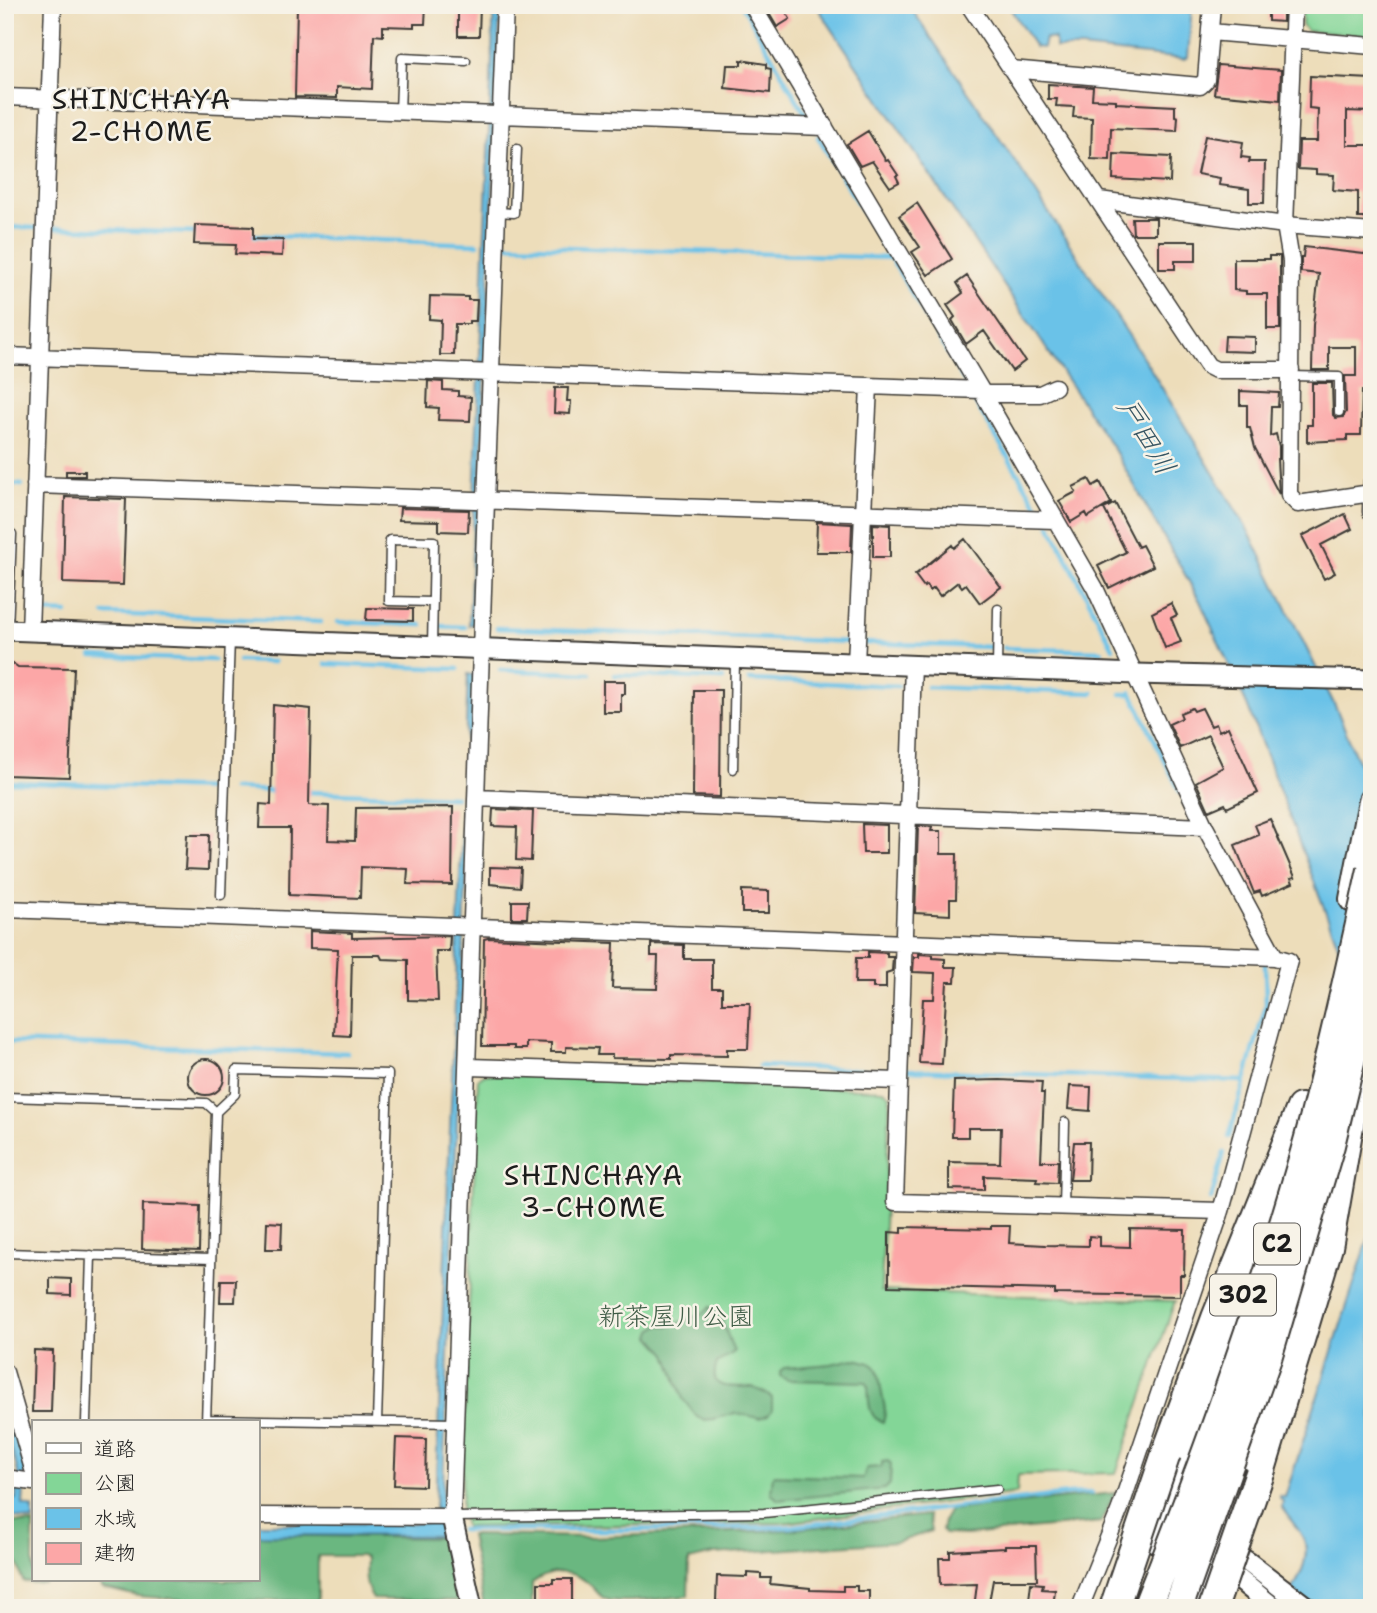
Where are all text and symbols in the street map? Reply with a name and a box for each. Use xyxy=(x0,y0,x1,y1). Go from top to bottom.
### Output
district label: SHINCHAYA 2-CHOME xyxy=(52,80,232,150)
water label: 戸田川 xyxy=(1109,390,1185,482)
district label: SHINCHAYA 3-CHOME xyxy=(504,1156,684,1226)
road number: C2 xyxy=(1254,1224,1300,1264)
road number: 302 xyxy=(1210,1274,1276,1316)
park label: 新茶屋川公園 xyxy=(598,1298,754,1333)
legend xyxy=(32,1420,259,1582)
text: 道路 xyxy=(94,1435,136,1463)
text: 公園 xyxy=(94,1469,136,1497)
text: 水域 xyxy=(94,1505,136,1533)
text: 建物 xyxy=(94,1539,136,1567)

